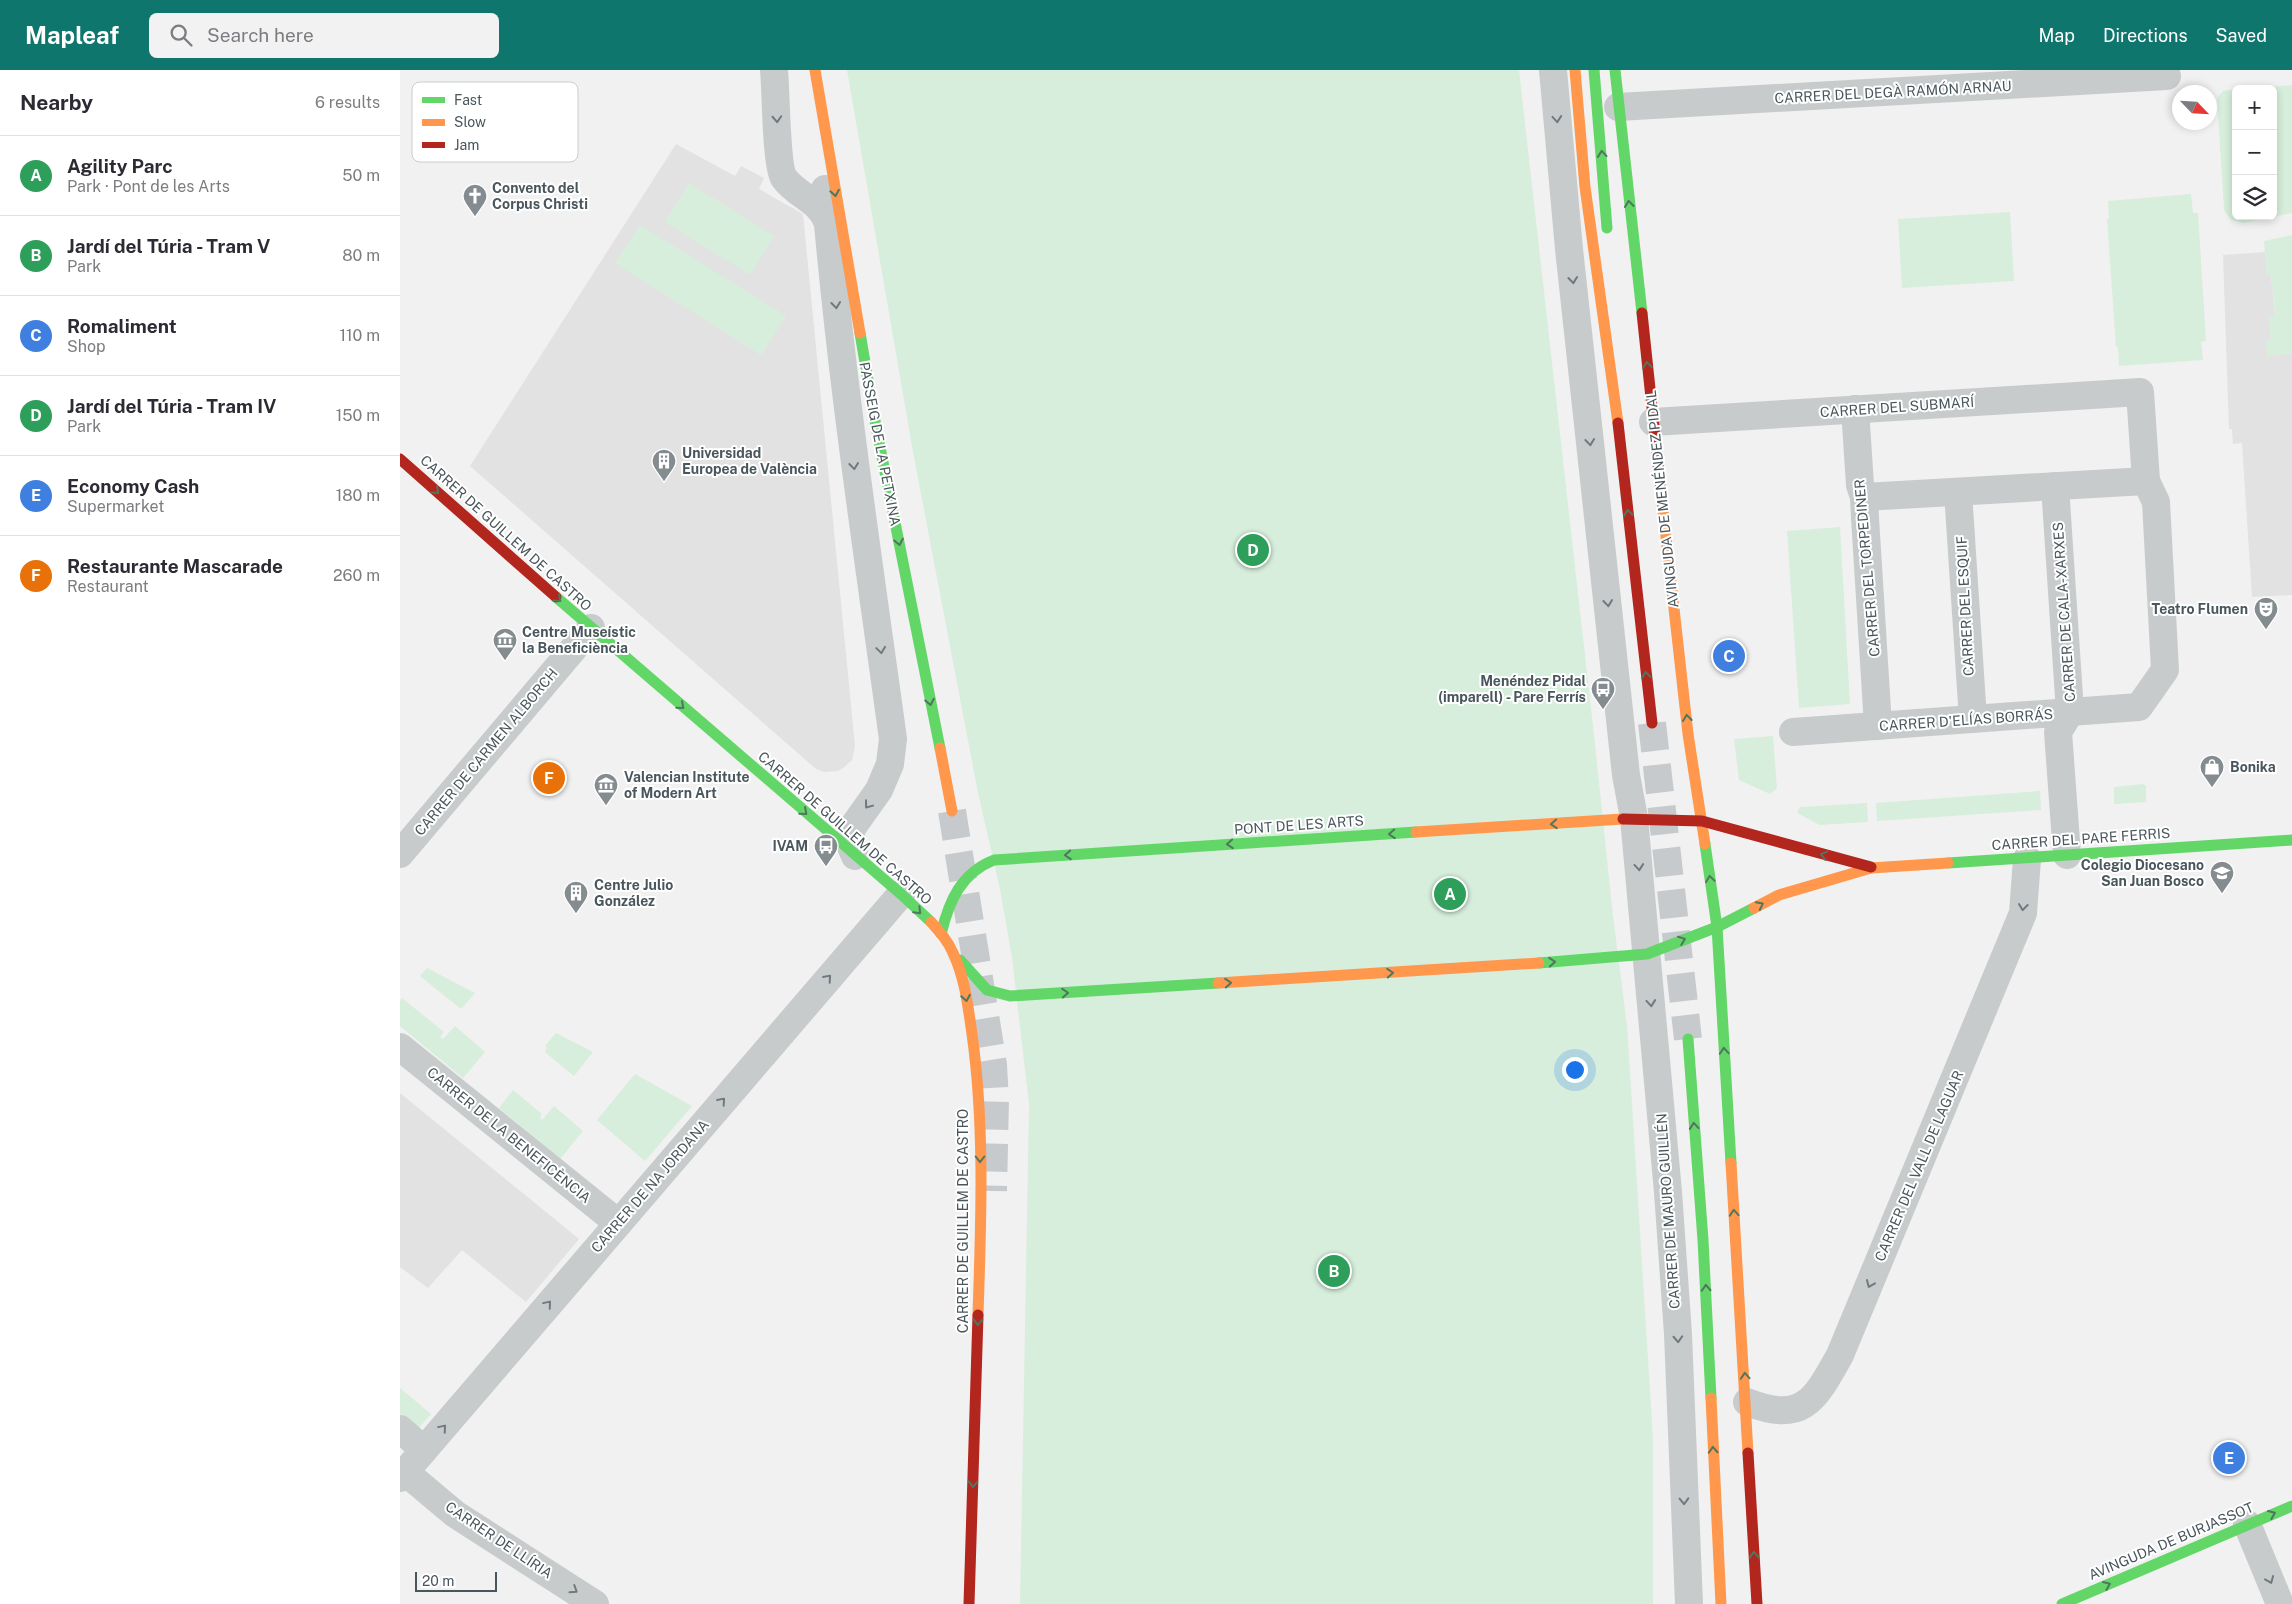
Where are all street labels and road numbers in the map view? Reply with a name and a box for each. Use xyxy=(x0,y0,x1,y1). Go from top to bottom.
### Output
street label: CARRER DEL DEGÀ RAMÓN ARNAU xyxy=(1774,76,2012,106)
street label: PASSEIG DE LA PETXINA xyxy=(856,361,904,527)
street label: AVINGUDA DE MENÉNDEZ PIDAL xyxy=(1642,389,1681,609)
street label: CARRER DEL SUBMARÍ xyxy=(1819,393,1976,420)
street label: CARRER DE GUILLEM DE CASTRO xyxy=(417,452,595,614)
street label: CARRER DEL TORPEDINER xyxy=(1851,479,1883,657)
street label: CARRER DE CALA-XARXES xyxy=(2050,521,2078,703)
street label: CARRER DEL ESQUIF xyxy=(1953,536,1977,676)
street label: CARRER DE CARMEN ALBORCH xyxy=(411,665,561,839)
street label: CARRER D'ELÍAS BORRÁS xyxy=(1878,705,2053,734)
street label: CARRER DE GUILLEM DE CASTRO xyxy=(755,748,935,908)
street label: PONT DE LES ARTS xyxy=(1234,812,1364,838)
street label: CARRER DEL PARE FERRIS xyxy=(1991,825,2171,853)
street label: CARRER DE LA BENEFICÈNCIA xyxy=(424,1063,595,1206)
street label: CARRER DEL VALL DE LAGUAR xyxy=(1871,1068,1967,1264)
street label: CARRER DE GUILLEM DE CASTRO xyxy=(955,1109,971,1333)
street label: CARRER DE MAURO GUILLÉN xyxy=(1652,1113,1683,1309)
street label: CARRER DE NA JORDANA xyxy=(588,1116,712,1256)
street label: CARRER DE LLÍRIA xyxy=(443,1498,556,1582)
street label: AVINGUDA DE BURJASSOT xyxy=(2086,1499,2256,1583)

